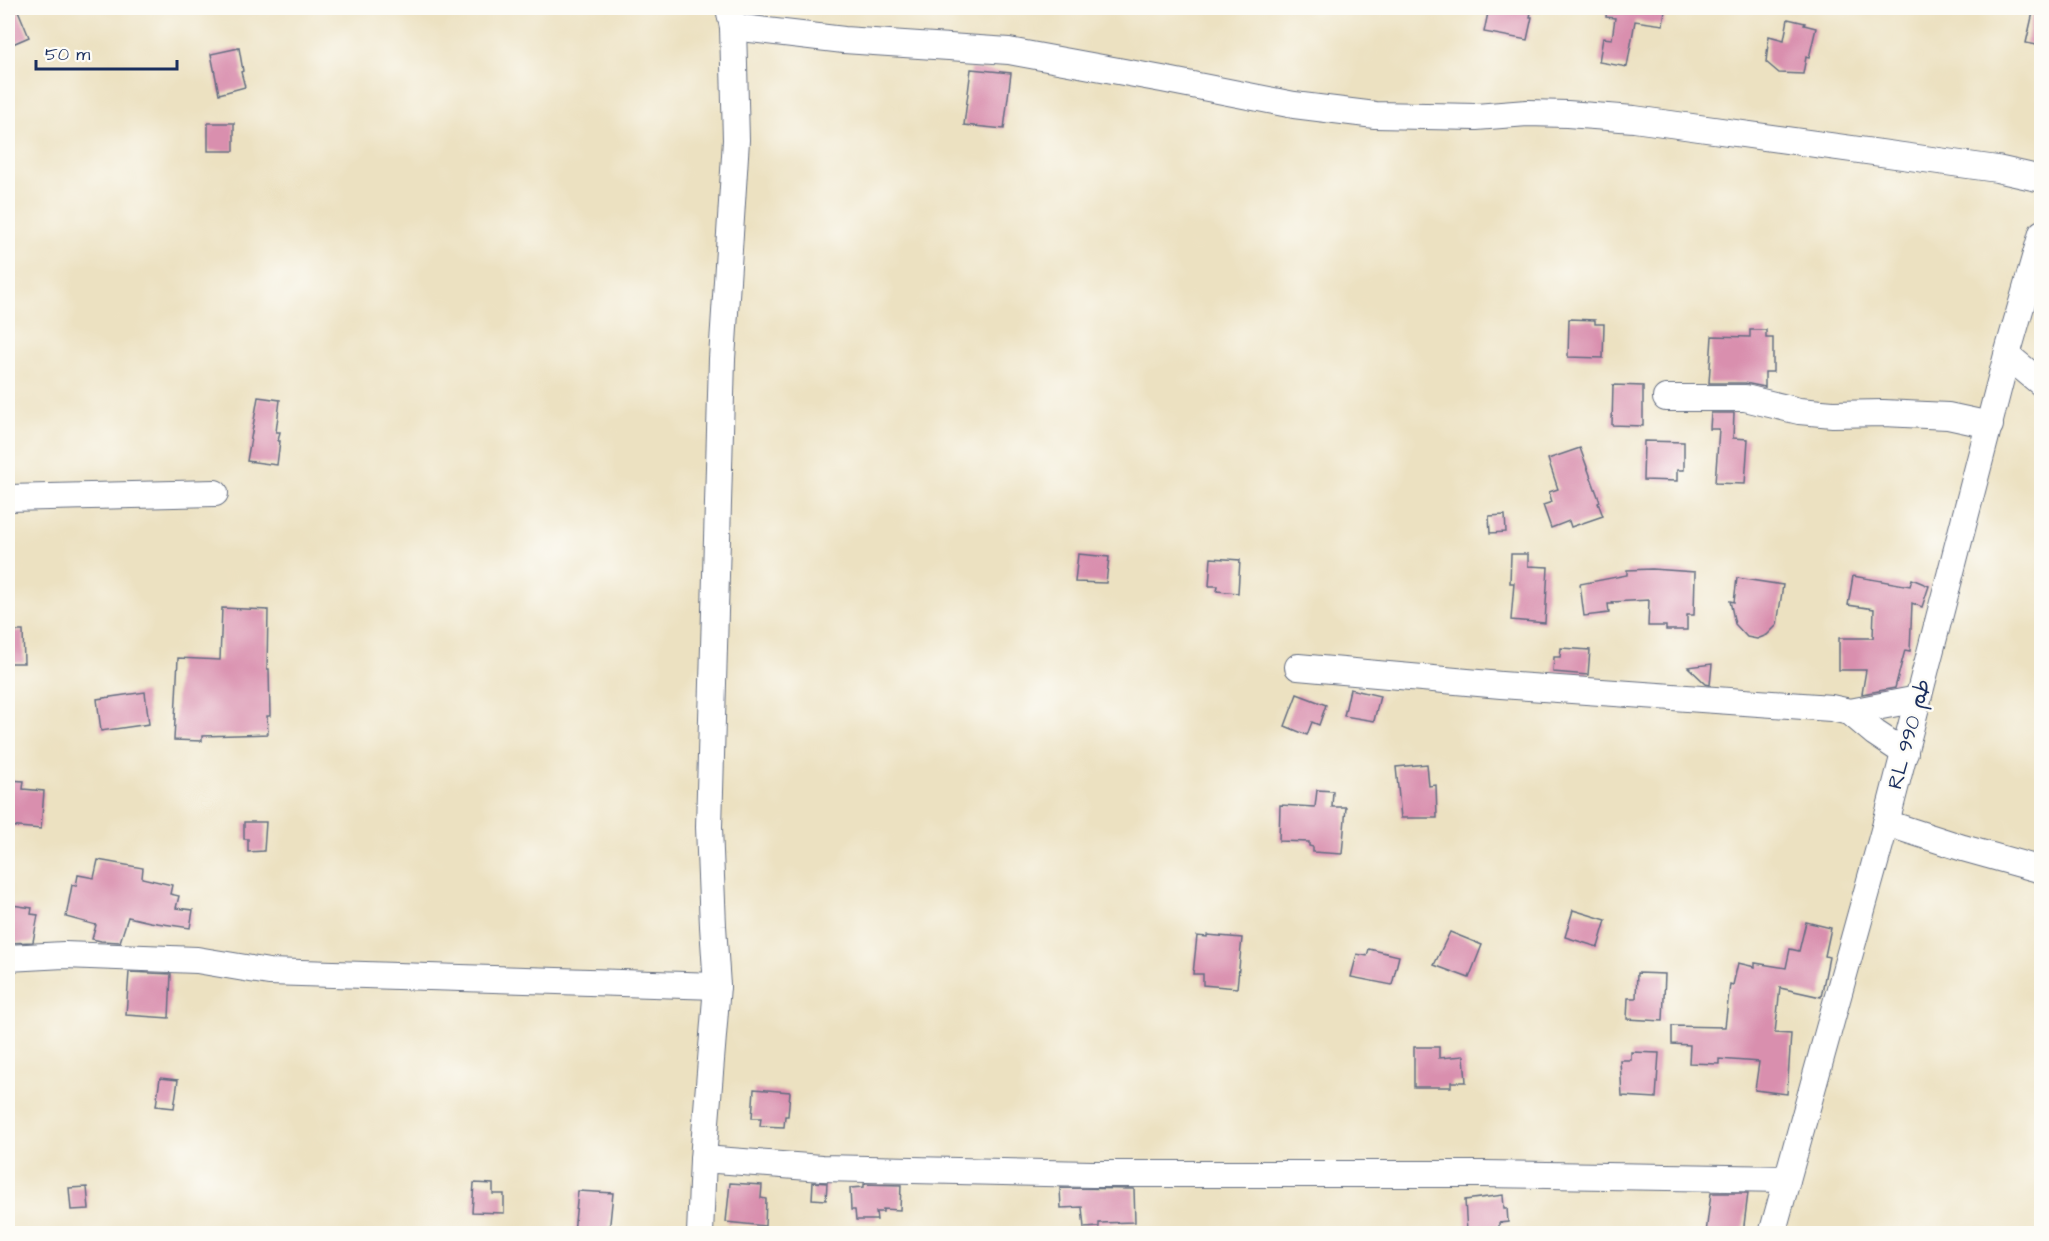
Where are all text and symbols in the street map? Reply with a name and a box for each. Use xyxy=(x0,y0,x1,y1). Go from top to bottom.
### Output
scale bar xyxy=(36,33,177,71)
text: 50 m xyxy=(45,42,90,67)
street label: RL طم 990 xyxy=(1880,676,1939,793)

